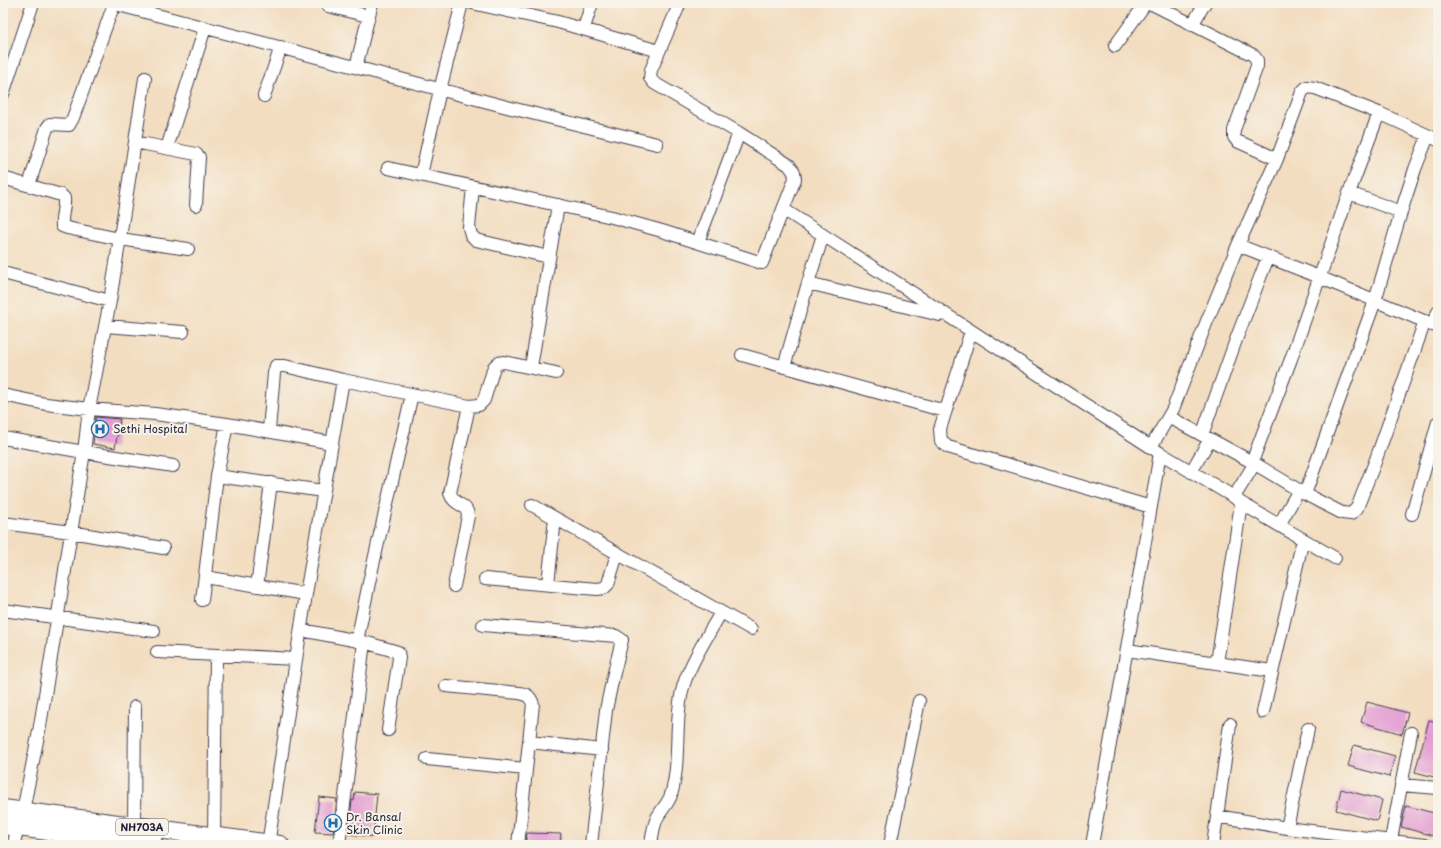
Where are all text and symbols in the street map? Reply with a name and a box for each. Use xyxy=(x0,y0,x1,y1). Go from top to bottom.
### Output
hospital icon: Sethi Hospital xyxy=(90,419,110,439)
place label: Sethi Hospital xyxy=(113,420,188,437)
place label: Dr. Bansal Skin Clinic xyxy=(346,808,403,838)
hospital icon: Dr. Bansal Skin Clinic xyxy=(323,813,343,833)
road number: NH703A xyxy=(116,819,168,835)

